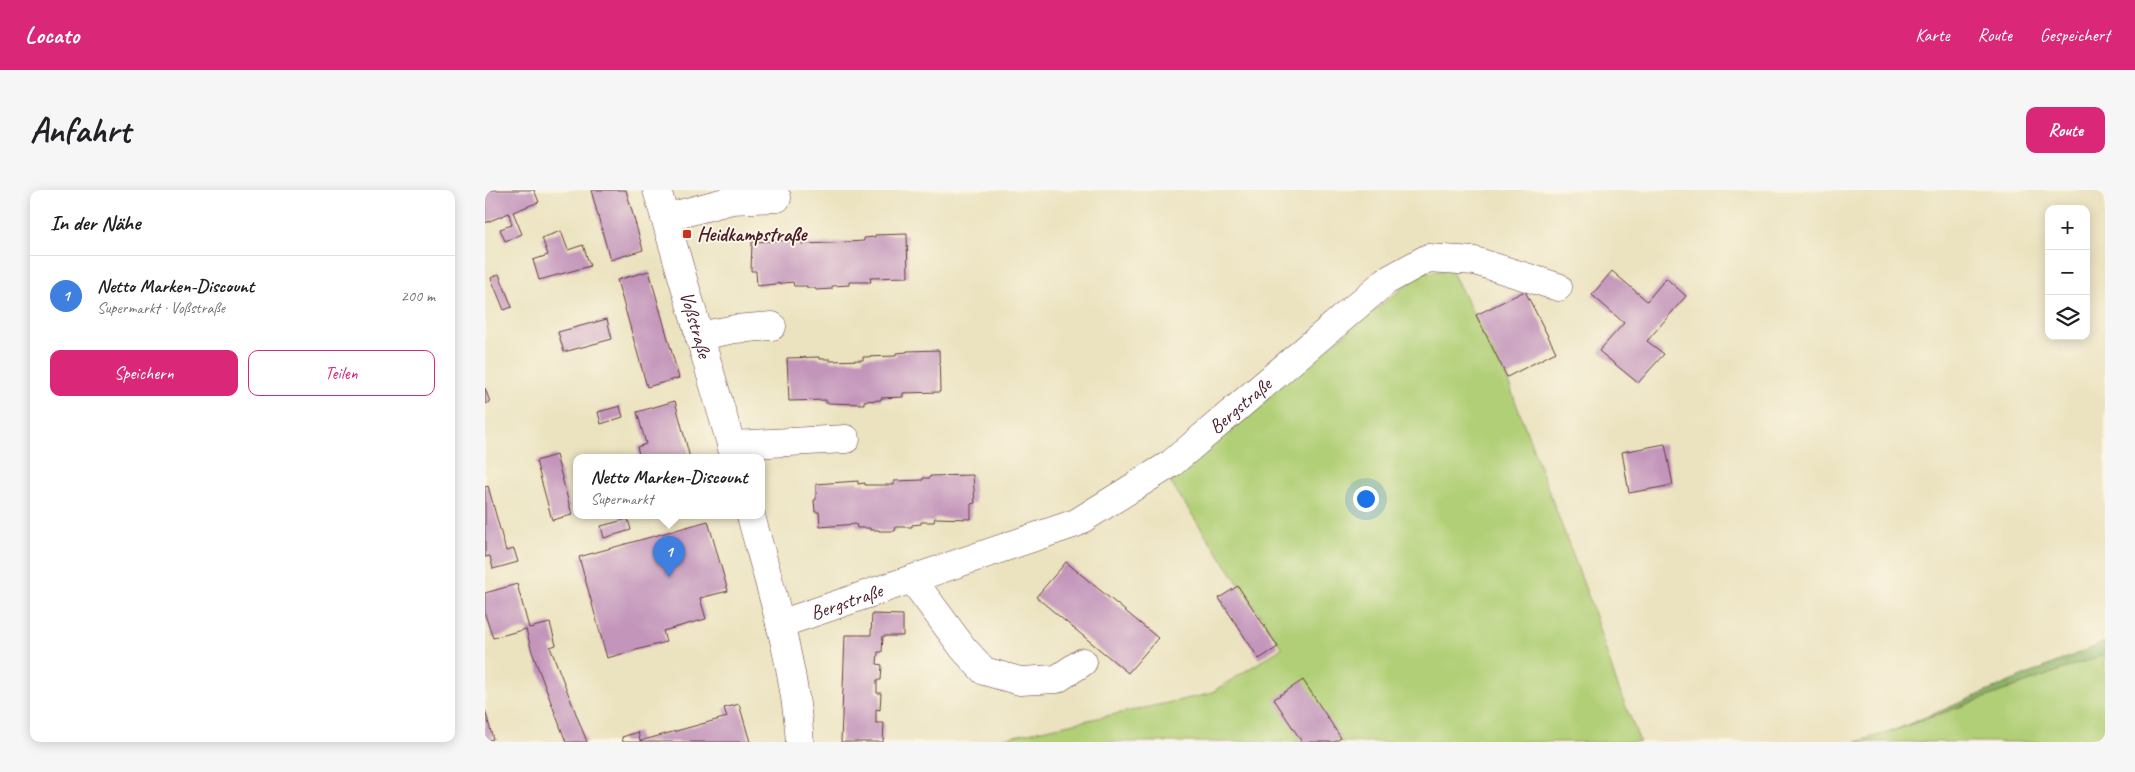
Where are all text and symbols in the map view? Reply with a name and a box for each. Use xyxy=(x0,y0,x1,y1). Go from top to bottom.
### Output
text: Locato xyxy=(25,20,79,50)
text: Karte xyxy=(1915,24,1950,46)
text: Route xyxy=(1978,24,2012,46)
text: Gespeichert xyxy=(2040,24,2110,46)
button: Route xyxy=(2026,107,2105,153)
text: Anfahrt xyxy=(30,108,130,153)
map controls xyxy=(2045,205,2090,340)
button: + xyxy=(2045,205,2090,250)
text: In der Nähe xyxy=(50,210,140,236)
place label: Heidkampstraße xyxy=(697,222,809,247)
marker: Heidkampstraße xyxy=(681,228,693,240)
button: − xyxy=(2045,250,2090,295)
text: Netto Marken-Discount xyxy=(97,274,254,298)
text: 1 xyxy=(62,286,70,306)
text: 200 m xyxy=(401,286,435,306)
street label: Voßstraße xyxy=(675,288,718,362)
button: layers xyxy=(2045,295,2090,340)
text: Supermarkt · Voßstraße xyxy=(97,298,225,318)
button: Speichern xyxy=(50,350,238,396)
button: Teilen xyxy=(248,350,435,396)
street label: Bergstraße xyxy=(1203,371,1277,439)
popup xyxy=(573,454,765,519)
text: Netto Marken-Discount xyxy=(590,465,748,489)
your location xyxy=(1353,486,1379,512)
text: Supermarkt xyxy=(590,489,653,509)
pin: 1 xyxy=(653,536,685,577)
street label: Bergstraße xyxy=(807,577,887,625)

